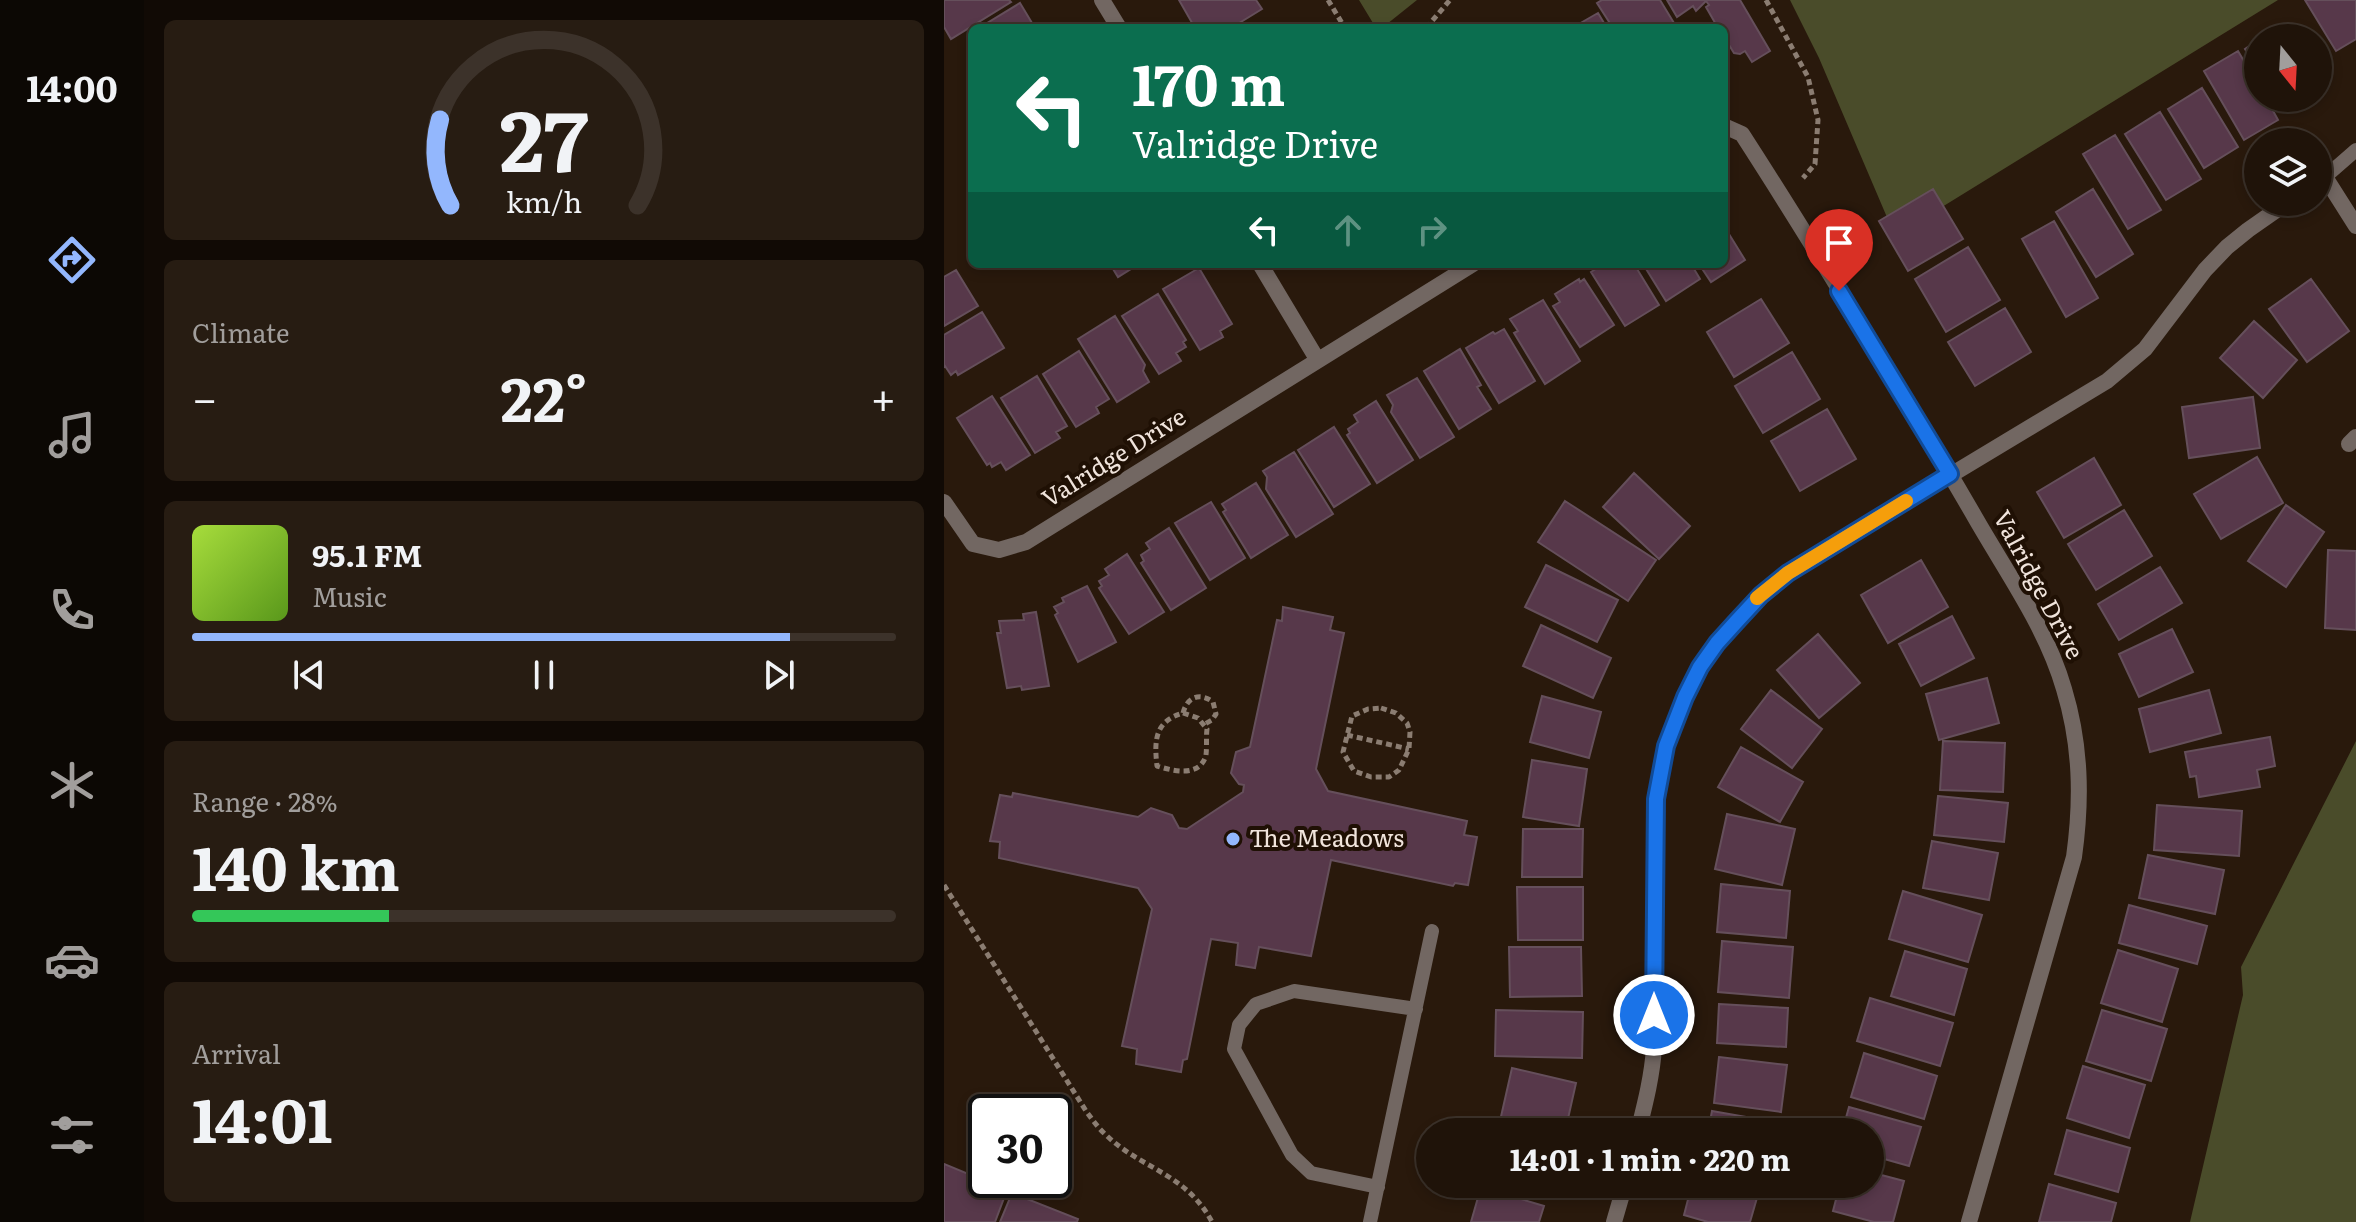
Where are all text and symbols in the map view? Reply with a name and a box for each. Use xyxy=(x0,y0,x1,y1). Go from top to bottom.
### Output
north arrow xyxy=(2244,24,2332,112)
map controls xyxy=(2244,24,2332,216)
text: 170 m xyxy=(1132,40,1285,123)
icon: left xyxy=(1000,56,1104,160)
text: 14:00 xyxy=(26,60,118,113)
text: 27 xyxy=(500,74,588,198)
text: Valridge Drive xyxy=(1132,116,1378,169)
button: layers xyxy=(2244,128,2332,216)
text: km/h xyxy=(506,179,582,222)
icon: left xyxy=(1242,208,1286,252)
icon: ahead xyxy=(1326,208,1370,252)
icon: right xyxy=(1410,208,1454,252)
pin xyxy=(1805,209,1873,291)
icon: arrive xyxy=(1817,221,1861,265)
icon: directions xyxy=(44,232,100,288)
text: Climate xyxy=(192,312,290,351)
text: 22° xyxy=(501,351,587,440)
text: − xyxy=(192,363,218,429)
text: + xyxy=(870,363,896,429)
street label: Valridge Drive xyxy=(1034,398,1192,514)
icon: music xyxy=(44,407,100,463)
street label: Valridge Drive xyxy=(1986,503,2094,665)
text: 95.1 FM xyxy=(312,532,422,576)
text: Music xyxy=(312,576,387,615)
icon: phone xyxy=(44,582,100,638)
icon: previous xyxy=(287,653,331,697)
icon: pause xyxy=(522,653,566,697)
icon: next xyxy=(757,653,801,697)
icon: climate xyxy=(44,757,100,813)
text: Range · 28% xyxy=(192,781,338,820)
place label: The Meadows xyxy=(1249,819,1404,854)
text: 140 km xyxy=(192,820,400,909)
marker: The Meadows xyxy=(1224,830,1242,848)
icon: car xyxy=(44,932,100,988)
position arrow xyxy=(1612,973,1696,1057)
text: Arrival xyxy=(192,1033,281,1072)
text: 14:01 xyxy=(192,1072,332,1161)
speed limit sign: 30 xyxy=(968,1094,1072,1198)
icon: filters xyxy=(44,1107,100,1163)
text: 14:01 · 1 min · 220 m xyxy=(1510,1136,1790,1180)

